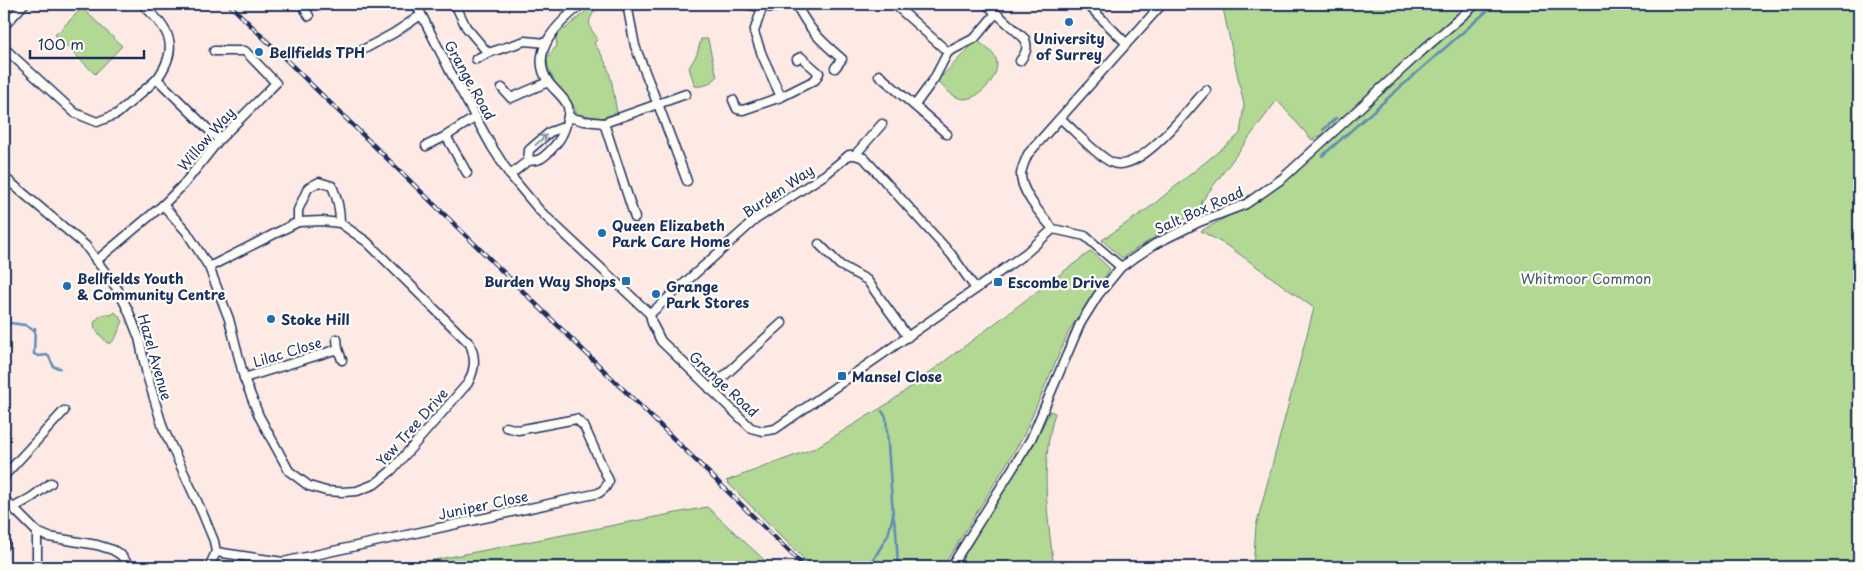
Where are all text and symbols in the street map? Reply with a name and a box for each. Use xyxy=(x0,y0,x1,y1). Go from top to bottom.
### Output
marker: University of Surrey xyxy=(1063,16,1075,28)
scale bar xyxy=(30,28,144,60)
place label: University of Surrey xyxy=(1033,28,1105,65)
text: 100 m xyxy=(38,32,84,55)
street label: Grange Road xyxy=(439,36,501,124)
place label: Bellfields TPH xyxy=(269,42,365,63)
marker: Bellfields TPH xyxy=(253,46,265,58)
street label: Willow Way xyxy=(172,102,240,176)
one-way arrow xyxy=(534,134,547,146)
street label: Burden Way xyxy=(738,159,818,223)
street label: Salt Box Road xyxy=(1151,181,1247,239)
place label: Queen Elizabeth Park Care Home xyxy=(612,215,731,252)
marker: Queen Elizabeth Park Care Home xyxy=(596,227,608,239)
place label: Bellfields Youth & Community Centre xyxy=(77,268,226,305)
park label: Whitmoor Common xyxy=(1521,268,1651,289)
place label: Burden Way Shops xyxy=(484,271,616,292)
place label: Escombe Drive xyxy=(1008,272,1110,293)
marker: Burden Way Shops xyxy=(620,275,632,287)
place label: Grange Park Stores xyxy=(666,276,750,313)
marker: Escombe Drive xyxy=(992,276,1004,288)
marker: Bellfields Youth & Community Centre xyxy=(61,280,73,292)
marker: Grange Park Stores xyxy=(650,288,662,300)
place label: Stoke Hill xyxy=(281,309,350,330)
street label: Hazel Avenue xyxy=(133,311,177,403)
marker: Stoke Hill xyxy=(265,313,277,325)
street label: Lilac Close xyxy=(250,332,324,372)
street label: Grange Road xyxy=(684,346,764,422)
place label: Mansel Close xyxy=(852,366,942,387)
marker: Mansel Close xyxy=(836,370,848,382)
street label: Yew Tree Drive xyxy=(371,383,453,471)
street label: Juniper Close xyxy=(436,485,530,525)

